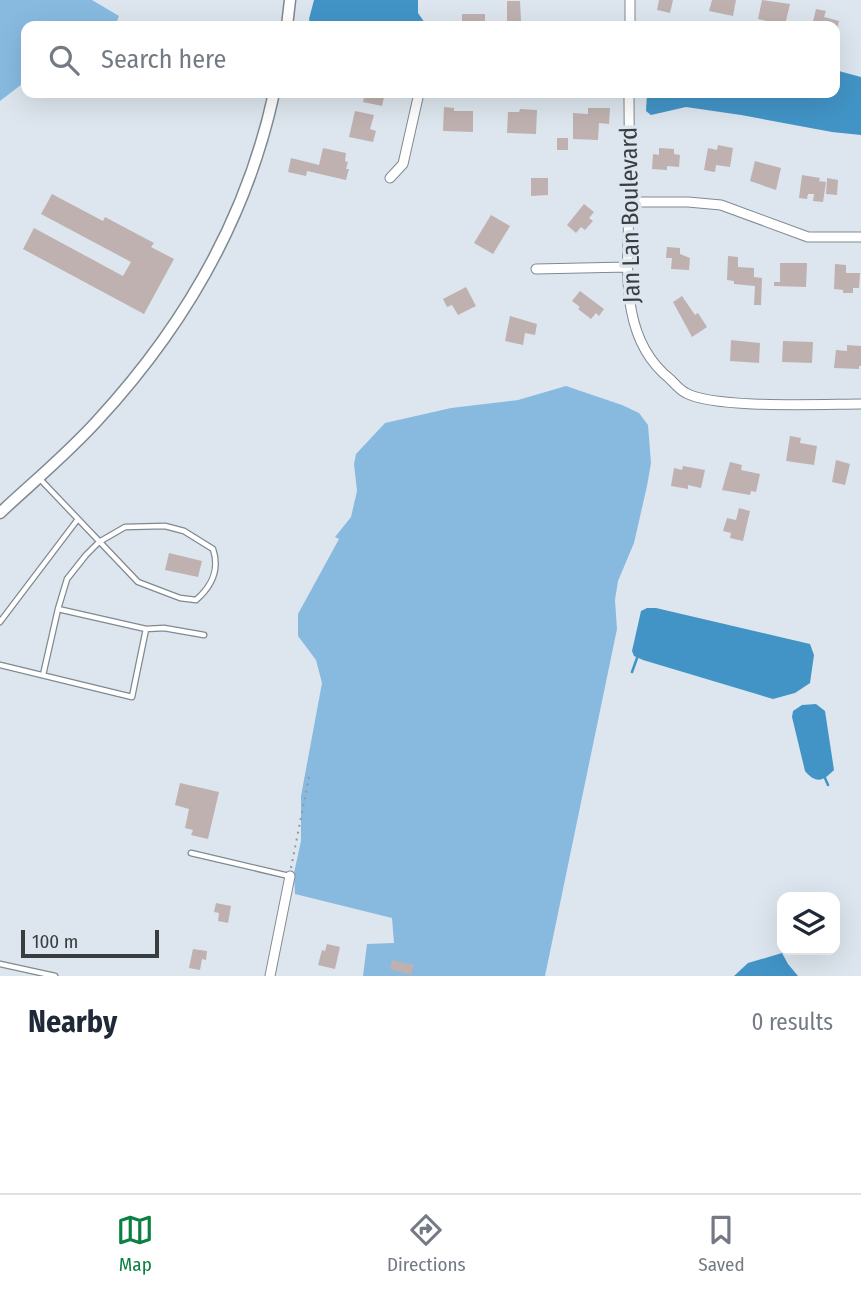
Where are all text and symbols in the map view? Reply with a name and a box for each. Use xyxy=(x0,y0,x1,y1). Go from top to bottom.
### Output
search box xyxy=(21,21,840,98)
icon: search xyxy=(45,41,83,79)
text: Search here xyxy=(101,44,226,75)
street label: Jan Lan Boulevard xyxy=(614,127,646,303)
map controls xyxy=(777,892,840,955)
button: layers xyxy=(777,892,840,955)
scale bar xyxy=(21,927,159,959)
text: 100 m xyxy=(32,930,78,953)
text: Nearby xyxy=(28,1004,117,1040)
text: 0 results xyxy=(752,1008,833,1036)
tab: Map xyxy=(116,1211,154,1276)
tab: Directions xyxy=(387,1211,466,1276)
tab: Saved xyxy=(698,1211,745,1276)

